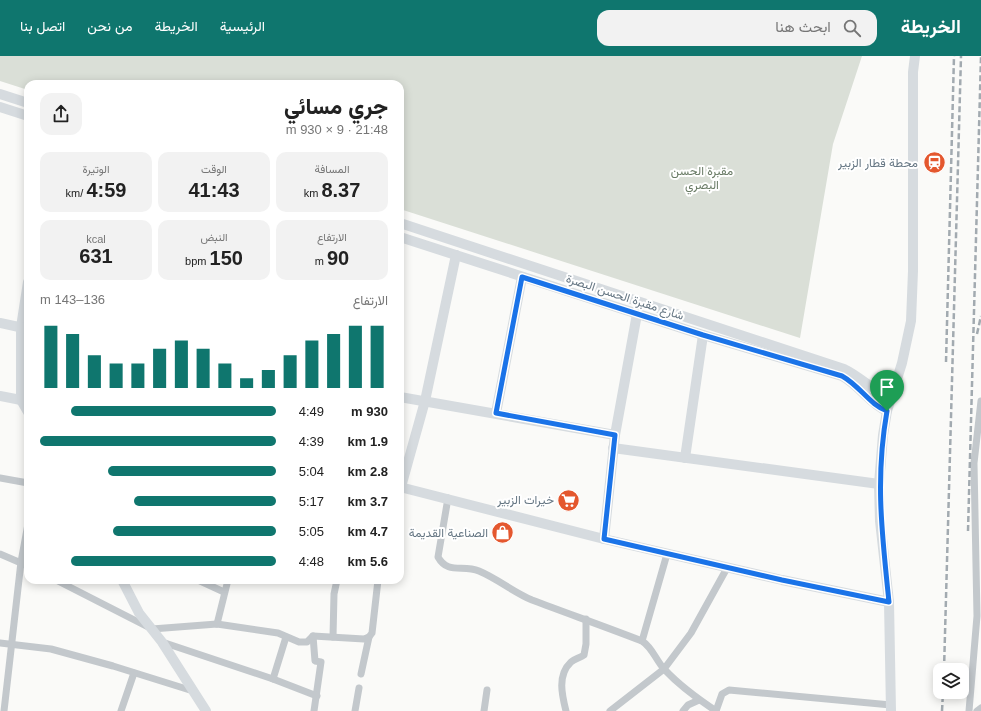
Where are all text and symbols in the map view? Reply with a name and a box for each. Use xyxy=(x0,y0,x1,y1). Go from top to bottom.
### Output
search box xyxy=(597,10,877,46)
text: الخريطة xyxy=(901,16,961,37)
icon: search xyxy=(841,17,863,39)
text: اتصل بنا xyxy=(20,18,65,34)
text: من نحن xyxy=(87,18,132,34)
text: الخريطة xyxy=(154,18,198,34)
text: الرئيسية xyxy=(220,18,265,34)
text: ابحث هنا xyxy=(775,18,831,35)
button: share xyxy=(40,93,82,135)
text: جري مسائي xyxy=(284,94,388,119)
text: 21:48 · 9 × 930 m xyxy=(286,122,388,137)
station icon: محطة قطار الزبير xyxy=(921,150,947,176)
place label: محطة قطار الزبير xyxy=(837,156,918,171)
text: الوتيرة xyxy=(83,163,109,175)
text: الوقت xyxy=(201,163,227,175)
text: المسافة xyxy=(315,163,349,175)
park label: مقبرة الحسن البصري xyxy=(671,164,733,195)
text: 4:59 xyxy=(86,179,126,201)
text: 41:43 xyxy=(188,179,240,201)
text: 8.37 xyxy=(321,179,360,201)
text: /km xyxy=(66,187,86,199)
text: km xyxy=(304,187,321,199)
text: النبض xyxy=(200,231,228,243)
text: الارتفاع xyxy=(317,231,347,243)
text: kcal xyxy=(86,233,106,245)
text: 631 xyxy=(79,245,113,267)
text: 150 xyxy=(210,247,243,269)
text: 90 xyxy=(327,247,349,269)
text: bpm xyxy=(185,255,210,267)
text: m xyxy=(315,255,327,267)
street label: شارع مقبرة الحسن البصرة xyxy=(564,271,686,325)
text: 136–143 m xyxy=(40,292,105,307)
text: الارتفاع xyxy=(353,293,388,308)
pin xyxy=(870,370,904,411)
icon: arrive xyxy=(876,376,898,398)
text: 4:49 xyxy=(299,404,324,419)
text: 930 m xyxy=(351,404,388,419)
text: 4:39 xyxy=(299,434,324,449)
text: 1.9 km xyxy=(348,434,388,449)
text: 5:04 xyxy=(299,464,324,479)
text: 2.8 km xyxy=(348,464,388,479)
supermarket icon: خيرات الزبير xyxy=(556,487,582,513)
place label: خيرات الزبير xyxy=(496,493,554,508)
text: 5:17 xyxy=(299,494,324,509)
text: 3.7 km xyxy=(348,494,388,509)
shop icon: الصناعية القديمة xyxy=(490,520,516,546)
text: 5:05 xyxy=(299,524,324,539)
text: 4.7 km xyxy=(348,524,388,539)
place label: الصناعية القديمة xyxy=(409,526,488,540)
text: 4:48 xyxy=(299,554,324,569)
text: 5.6 km xyxy=(348,554,388,569)
map controls xyxy=(933,663,969,699)
button: layers xyxy=(933,663,969,699)

